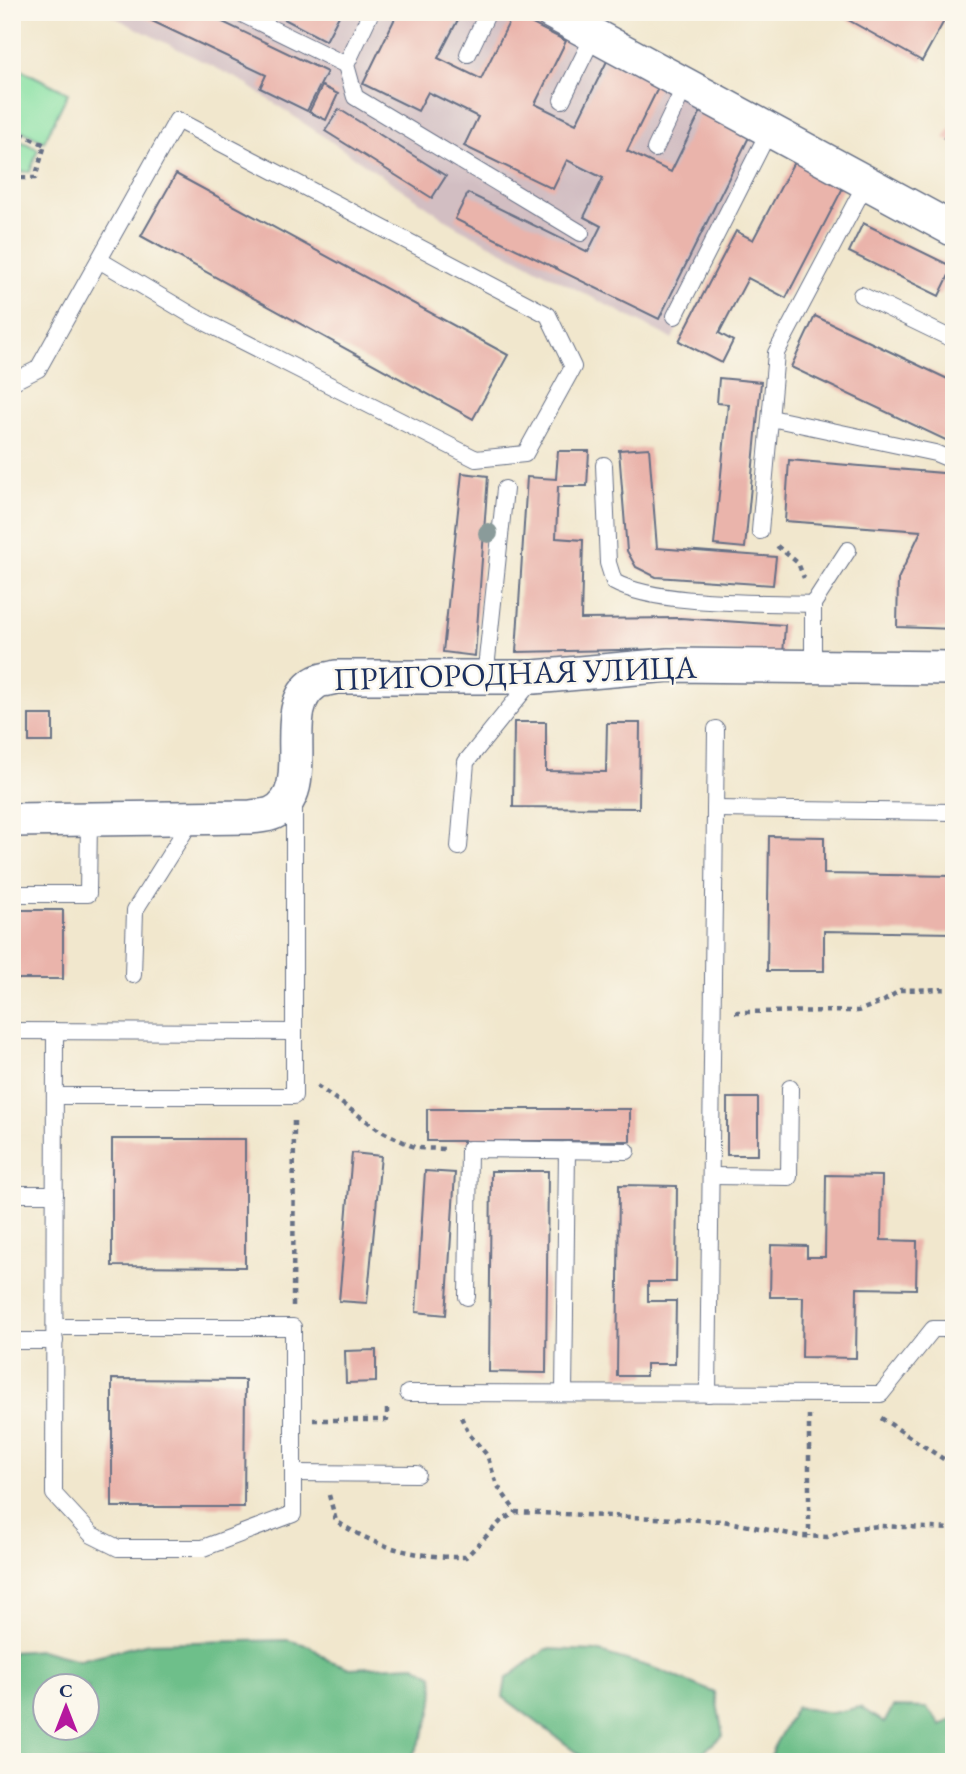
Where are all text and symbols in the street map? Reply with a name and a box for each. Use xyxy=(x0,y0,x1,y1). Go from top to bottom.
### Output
street label: ПРИГОРОДНАЯ УЛИЦА xyxy=(333,646,698,700)
north arrow xyxy=(32,1672,102,1742)
text: С xyxy=(59,1678,73,1703)

